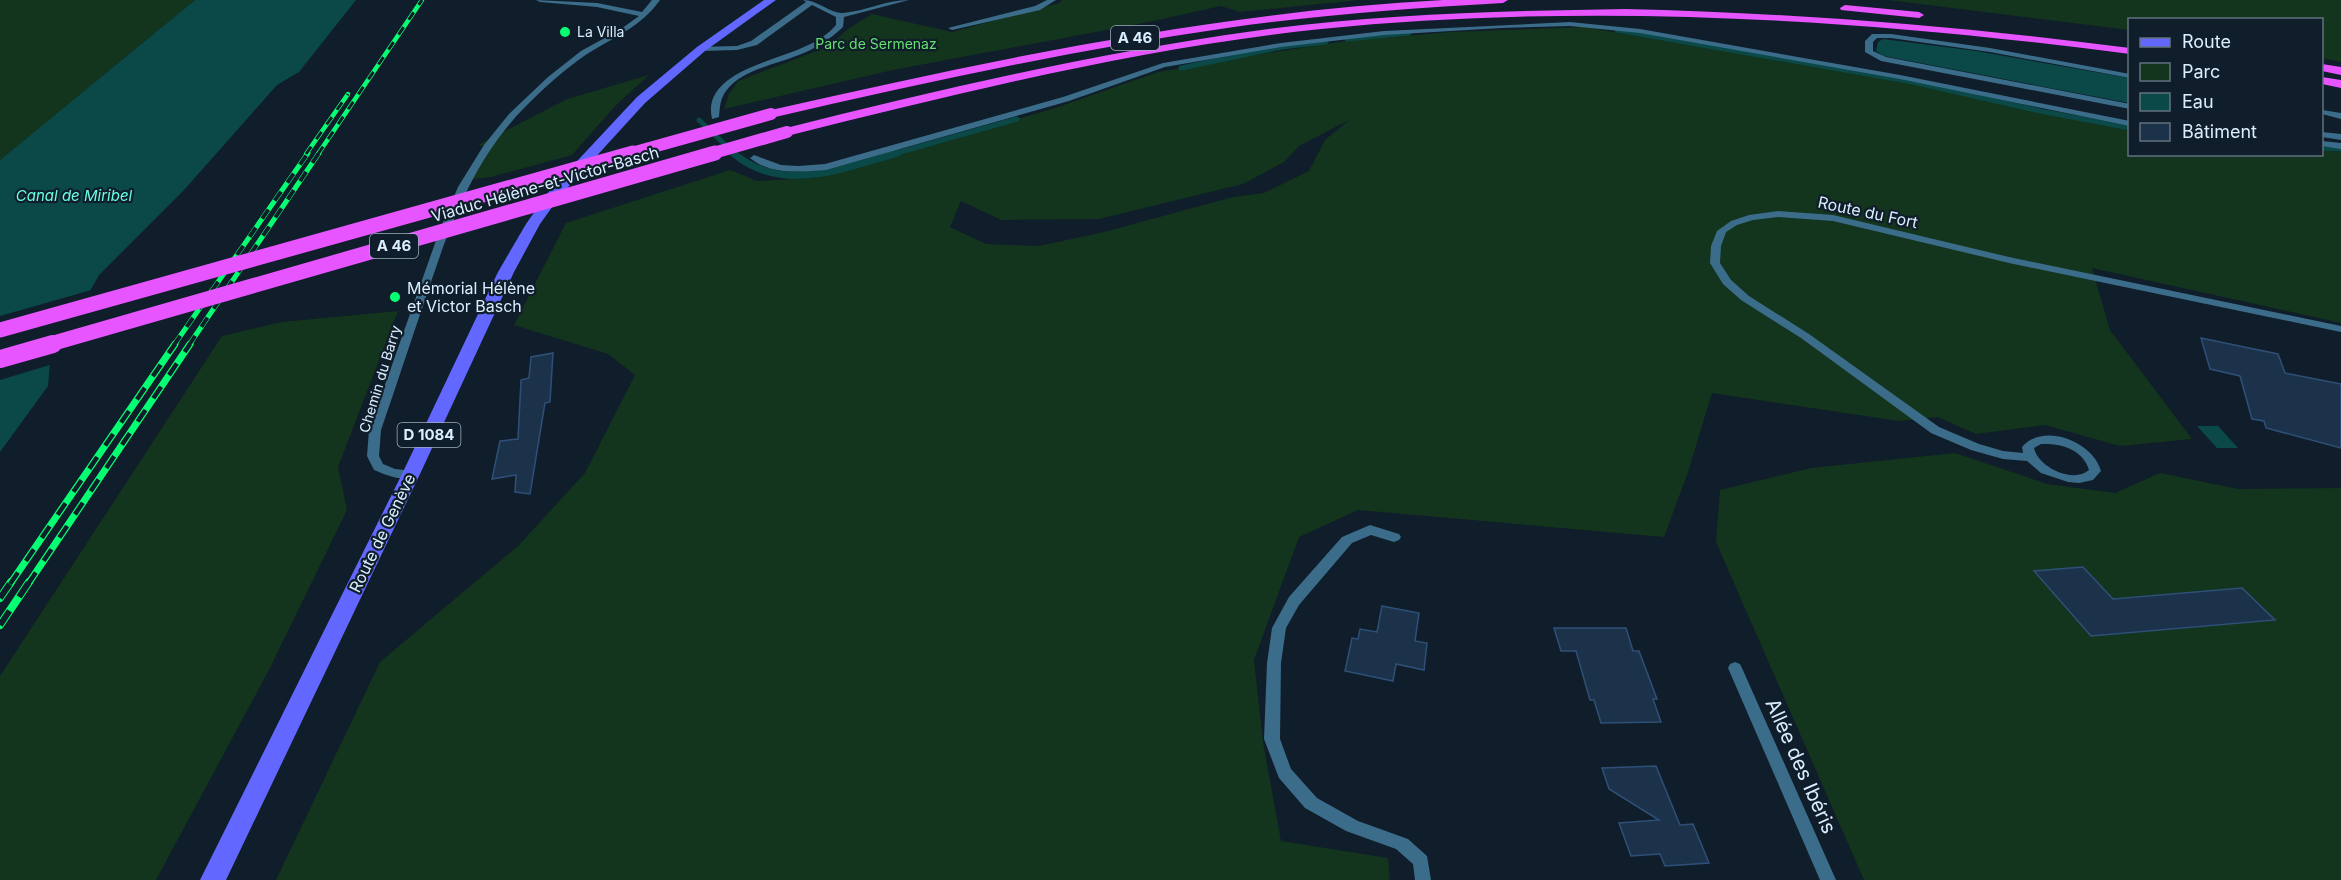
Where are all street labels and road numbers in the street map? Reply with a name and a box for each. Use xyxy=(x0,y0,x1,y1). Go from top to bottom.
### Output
road number: A 46 xyxy=(1111,26,1159,50)
street label: Viaduc Hélène-et-Victor-Basch xyxy=(429,142,661,226)
street label: Route du Fort xyxy=(1816,192,1920,232)
road number: A 46 xyxy=(370,234,418,258)
street label: Chemin du Barry xyxy=(355,323,404,435)
road number: D 1084 xyxy=(398,423,460,447)
street label: Route de Genève xyxy=(345,470,419,596)
street label: Allée des Ibéris xyxy=(1761,695,1841,837)

